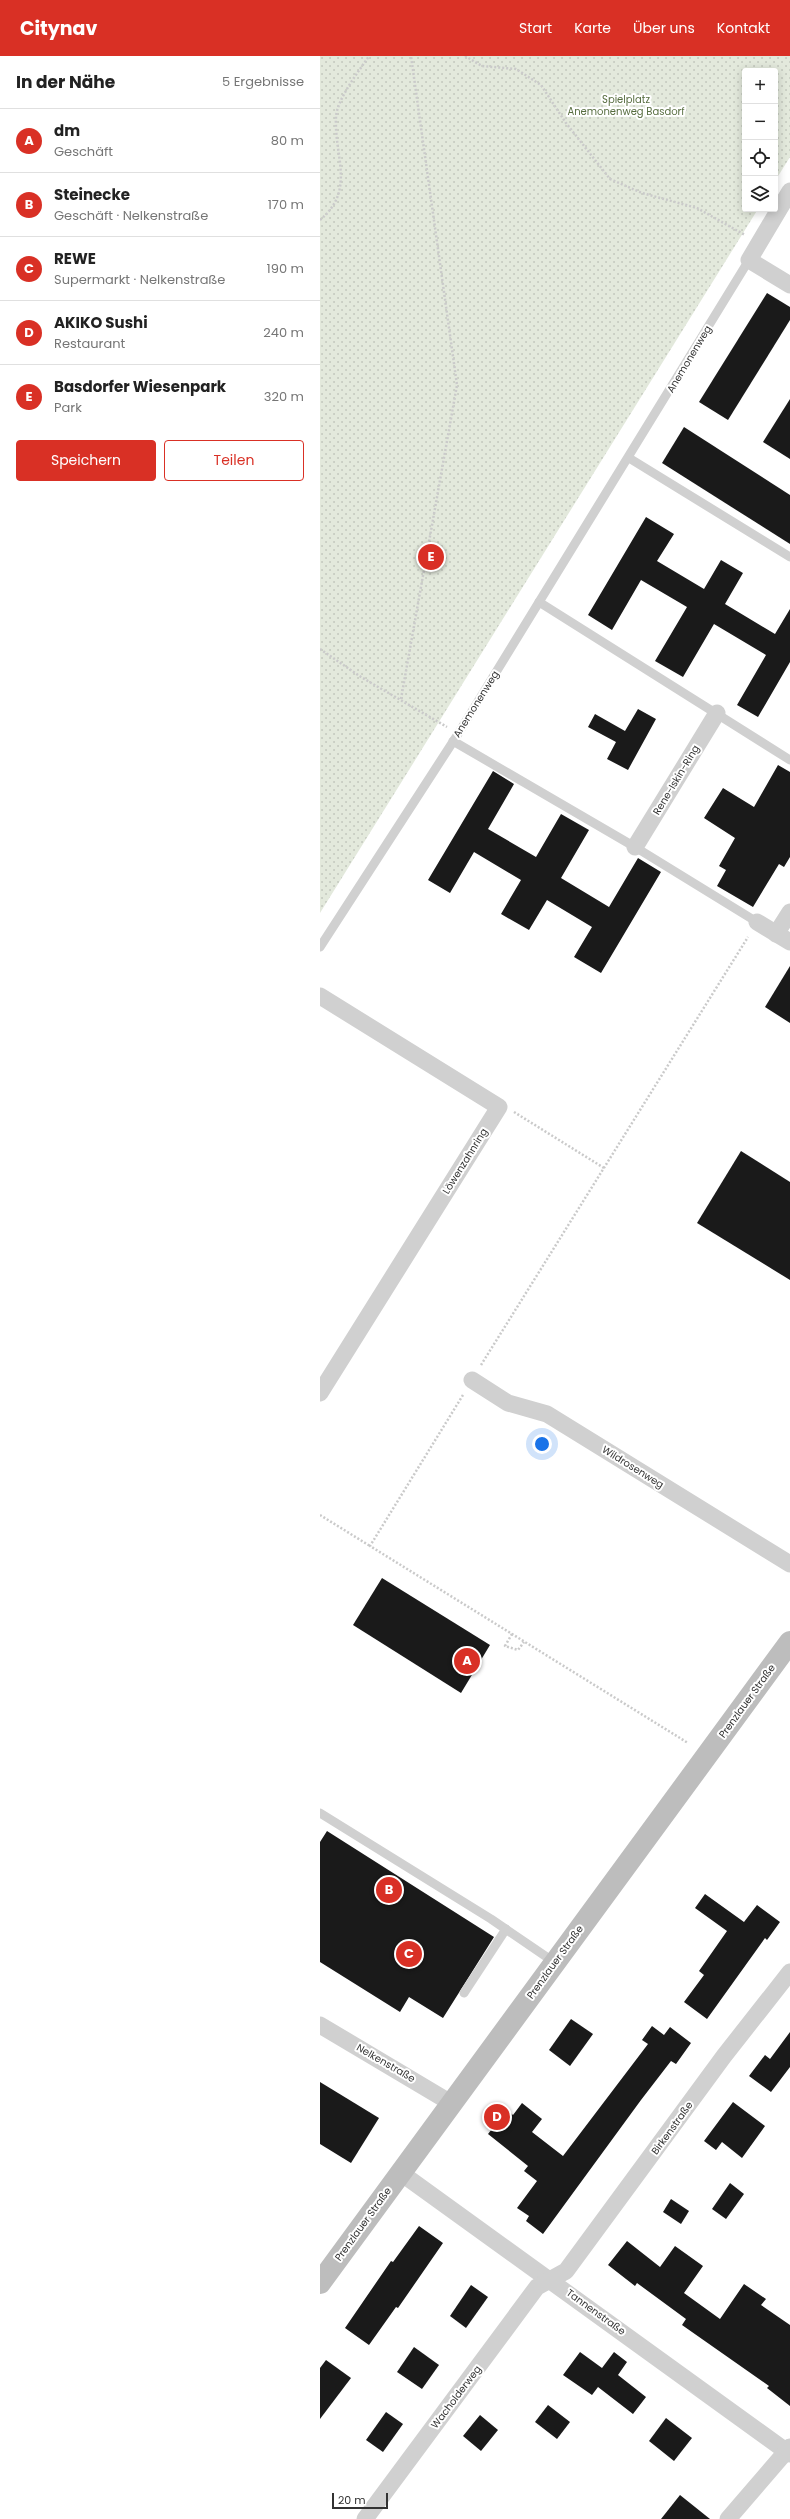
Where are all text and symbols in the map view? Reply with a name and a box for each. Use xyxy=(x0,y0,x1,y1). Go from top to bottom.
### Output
text: Citynav xyxy=(20,15,97,42)
text: Start xyxy=(519,18,552,38)
text: Karte xyxy=(574,18,611,38)
text: Über uns xyxy=(633,18,695,38)
text: Kontakt xyxy=(717,18,770,38)
map controls xyxy=(742,68,778,212)
button: + xyxy=(742,68,778,104)
text: In der Nähe xyxy=(16,70,115,94)
text: 5 Ergebnisse xyxy=(222,72,304,91)
park label: Spielplatz Anemonenweg Basdorf xyxy=(567,92,685,119)
button: − xyxy=(742,104,778,140)
text: dm xyxy=(54,120,80,141)
text: A xyxy=(24,131,34,150)
text: 80 m xyxy=(271,131,304,150)
button: locate xyxy=(742,140,778,176)
text: Geschäft xyxy=(54,142,113,161)
button: layers xyxy=(742,176,778,212)
text: Steinecke xyxy=(54,184,130,205)
text: B xyxy=(25,195,33,214)
text: 170 m xyxy=(268,195,304,214)
text: Geschäft · Nelkenstraße xyxy=(54,206,208,225)
text: REWE xyxy=(54,248,96,269)
text: C xyxy=(24,259,34,278)
text: 190 m xyxy=(267,259,304,278)
text: Supermarkt · Nelkenstraße xyxy=(54,270,225,289)
text: AKIKO Sushi xyxy=(54,312,148,333)
street label: Anemonenweg xyxy=(663,322,715,396)
text: D xyxy=(24,323,34,342)
text: 240 m xyxy=(263,323,304,342)
text: Restaurant xyxy=(54,334,125,353)
text: Basdorfer Wiesenpark xyxy=(54,376,226,397)
text: E xyxy=(25,387,33,406)
text: 320 m xyxy=(264,387,304,406)
text: Park xyxy=(54,398,82,417)
button: Speichern xyxy=(16,440,156,481)
button: Teilen xyxy=(164,440,304,481)
pin: E xyxy=(418,542,444,572)
street label: Anemonenweg xyxy=(449,668,503,740)
street label: Rene-Iskin-Ring xyxy=(649,742,703,818)
street label: Löwenzahnring xyxy=(439,1125,491,1197)
your location xyxy=(532,1434,552,1454)
street label: Wildrosenweg xyxy=(599,1442,667,1492)
pin: A xyxy=(454,1646,480,1676)
street label: Prenzlauer Straße xyxy=(715,1661,779,1741)
pin: B xyxy=(376,1875,402,1905)
street label: Prenzlauer Straße xyxy=(523,1922,587,2002)
pin: C xyxy=(396,1939,422,1969)
street label: Nelkenstraße xyxy=(354,2040,418,2086)
street label: Birkenstraße xyxy=(648,2098,696,2158)
pin: D xyxy=(484,2102,510,2132)
street label: Prenzlauer Straße xyxy=(331,2184,395,2264)
street label: Tannenstraße xyxy=(563,2285,629,2339)
street label: Wacholderweg xyxy=(427,2362,485,2432)
scale bar xyxy=(332,2491,388,2510)
text: 20 m xyxy=(338,2492,366,2508)

